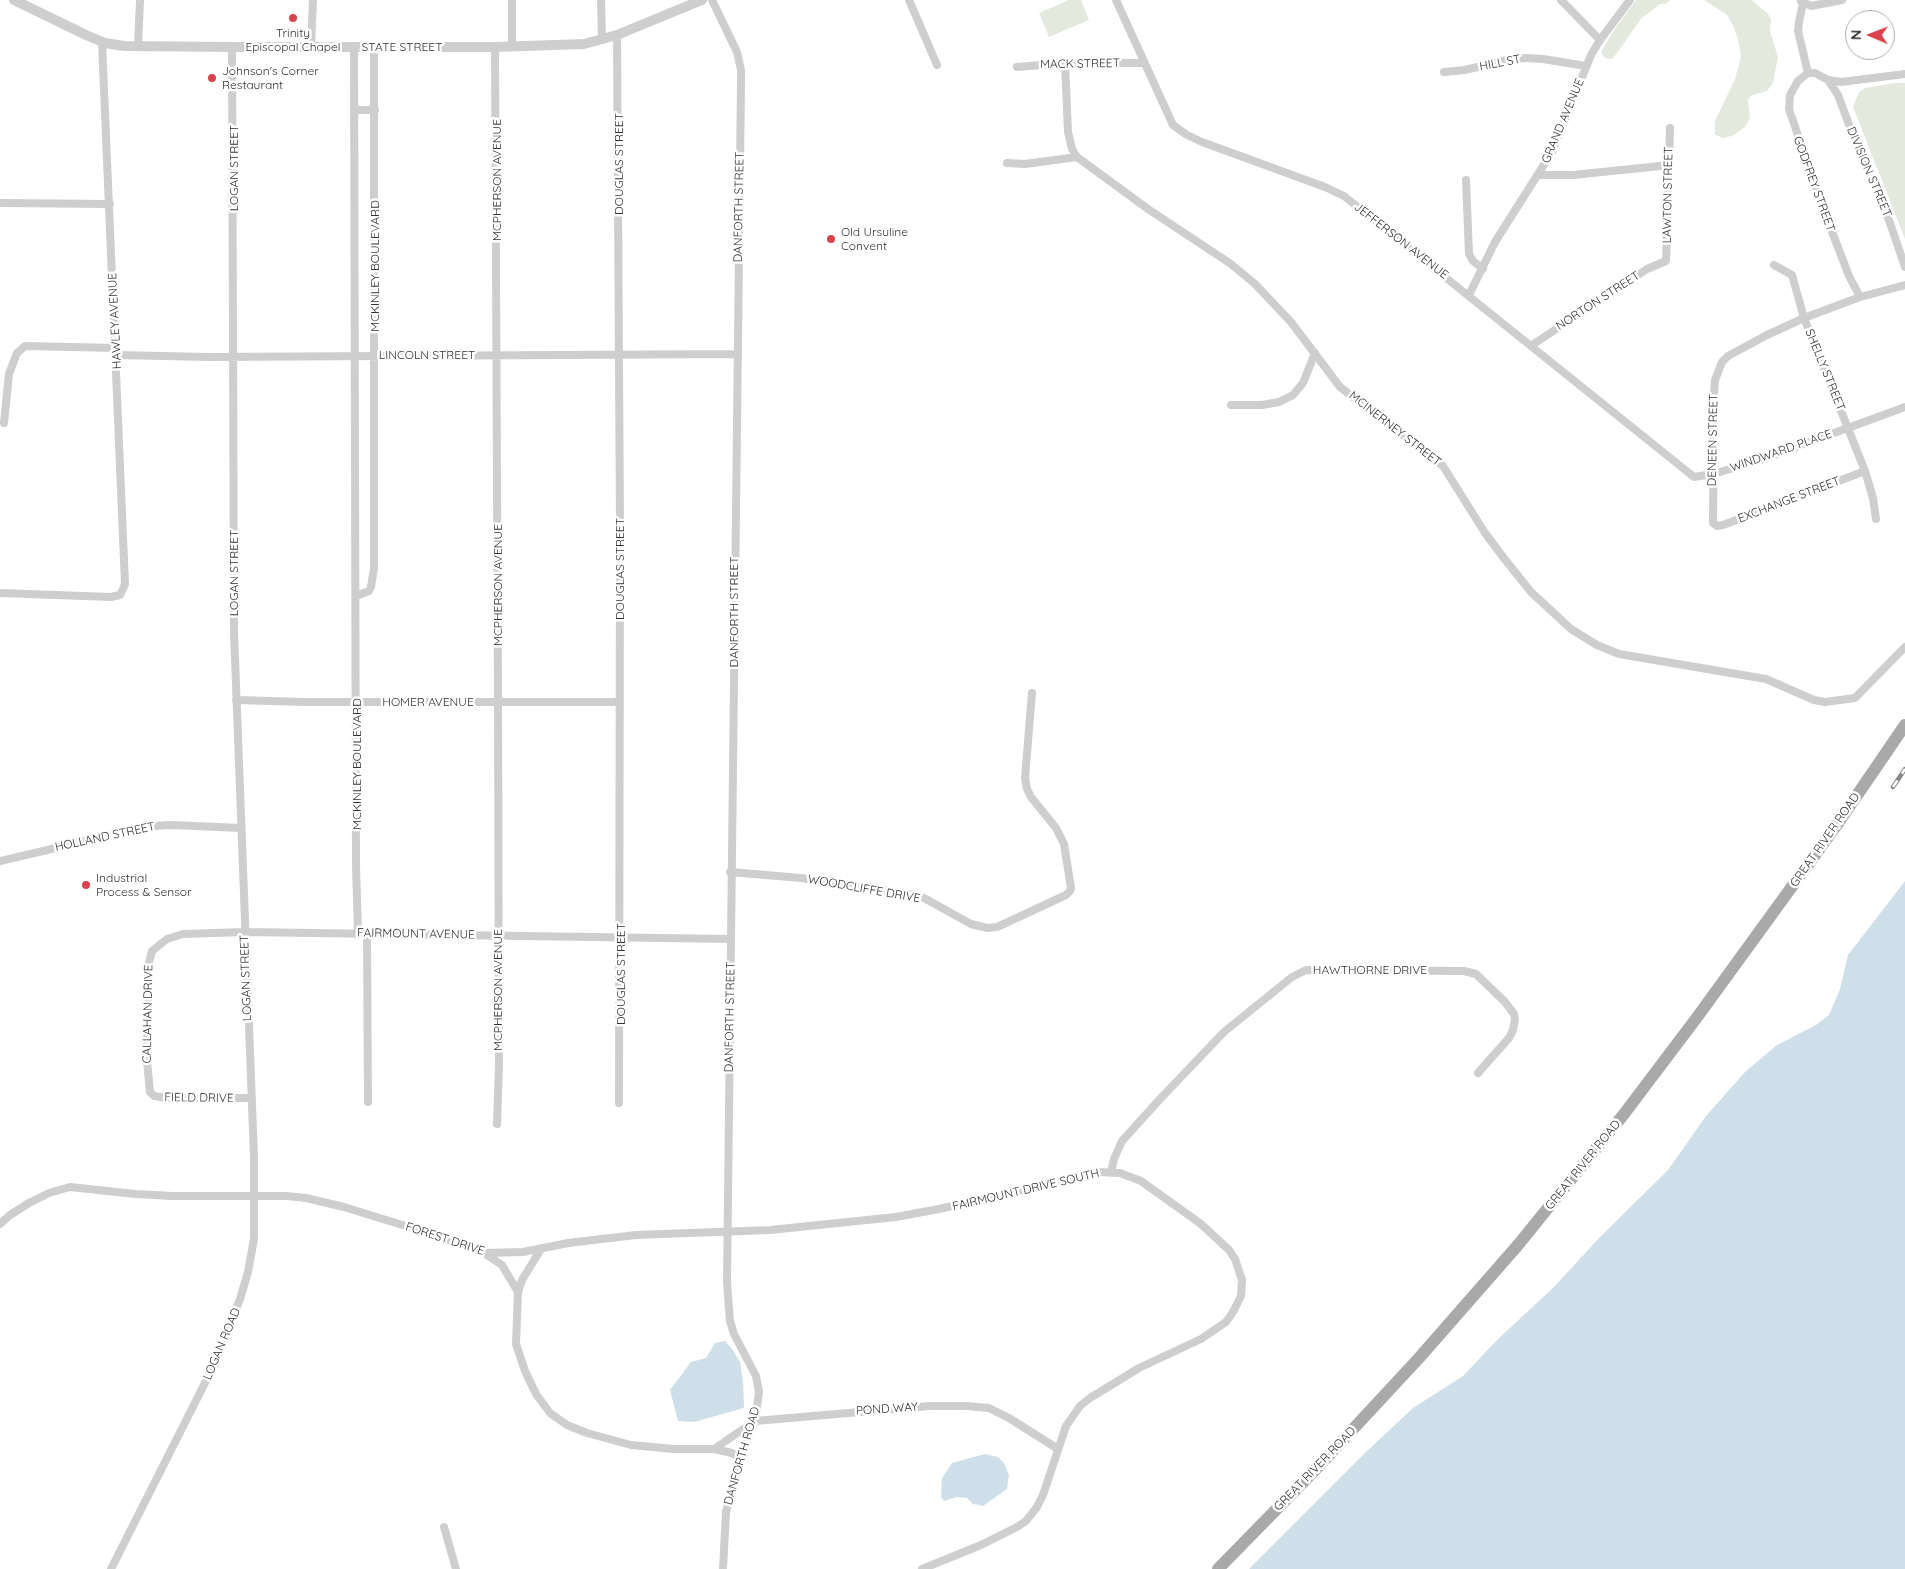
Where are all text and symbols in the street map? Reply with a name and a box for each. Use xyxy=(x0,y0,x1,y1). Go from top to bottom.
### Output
north arrow xyxy=(1845,10,1895,60)
marker: Trinity Episcopal Chapel xyxy=(287,12,299,24)
place label: Trinity Episcopal Chapel xyxy=(245,26,341,54)
text: N xyxy=(1847,29,1865,40)
street label: STATE STREET xyxy=(362,40,442,54)
street label: HILL ST xyxy=(1478,52,1522,74)
street label: MACK STREET xyxy=(1040,56,1120,72)
place label: Johnson's Corner Restaurant xyxy=(222,64,319,92)
marker: Johnson's Corner Restaurant xyxy=(206,72,218,84)
street label: GRAND AVENUE xyxy=(1539,77,1587,165)
street label: DOUGLAS STREET xyxy=(612,113,626,215)
street label: MCPHERSON AVENUE xyxy=(490,119,504,241)
street label: LOGAN STREET xyxy=(227,125,241,211)
street label: DIVISION STREET xyxy=(1844,125,1894,219)
street label: GODFREY STREET xyxy=(1790,134,1838,234)
street label: LAWTON STREET xyxy=(1660,147,1676,243)
street label: DANFORTH STREET xyxy=(731,151,747,263)
street label: MCKINLEY BOULEVARD xyxy=(368,200,382,332)
street label: JEFFERSON AVENUE xyxy=(1351,200,1451,282)
place label: Old Ursuline Convent xyxy=(841,225,908,253)
marker: Old Ursuline Convent xyxy=(825,233,837,245)
street label: NORTON STREET xyxy=(1553,269,1643,333)
street label: HAWLEY AVENUE xyxy=(105,272,125,370)
street label: SHELLY STREET xyxy=(1802,327,1848,413)
street label: LINCOLN STREET xyxy=(379,348,475,362)
street label: MCINERNEY STREET xyxy=(1346,389,1444,469)
street label: DENEEN STREET xyxy=(1705,394,1721,486)
street label: WINDWARD PLACE xyxy=(1728,427,1834,475)
street label: EXCHANGE STREET xyxy=(1736,474,1842,526)
street label: DOUGLAS STREET xyxy=(613,518,627,620)
street label: MCPHERSON AVENUE xyxy=(491,524,505,646)
street label: LOGAN STREET xyxy=(227,530,241,616)
street label: DANFORTH STREET xyxy=(727,557,741,667)
street label: HOMER AVENUE xyxy=(382,695,474,709)
street label: MCKINLEY BOULEVARD xyxy=(350,698,364,830)
street label: GREAT RIVER ROAD xyxy=(1787,790,1863,890)
street label: HOLLAND STREET xyxy=(54,819,156,855)
place label: Industrial Process & Sensor xyxy=(96,871,192,899)
street label: WOODCLIFFE DRIVE xyxy=(807,872,921,906)
marker: Industrial Process & Sensor xyxy=(80,879,92,891)
street label: DOUGLAS STREET xyxy=(614,923,628,1025)
street label: FAIRMOUNT AVENUE xyxy=(357,926,475,942)
street label: MCPHERSON AVENUE xyxy=(491,929,505,1051)
street label: LOGAN STREET xyxy=(237,935,255,1021)
street label: DANFORTH STREET xyxy=(722,961,738,1073)
street label: HAWTHORNE DRIVE xyxy=(1313,963,1427,977)
street label: CALLAHAN DRIVE xyxy=(140,964,156,1064)
street label: FIELD DRIVE xyxy=(164,1090,234,1106)
street label: GREAT RIVER ROAD xyxy=(1542,1117,1624,1213)
street label: FAIRMOUNT DRIVE SOUTH xyxy=(951,1166,1101,1214)
street label: FOREST DRIVE xyxy=(404,1219,486,1259)
street label: LOGAN ROAD xyxy=(200,1306,244,1382)
street label: POND WAY xyxy=(855,1400,919,1418)
street label: DANFORTH ROAD xyxy=(721,1405,763,1507)
street label: GREAT RIVER ROAD xyxy=(1271,1424,1359,1514)

